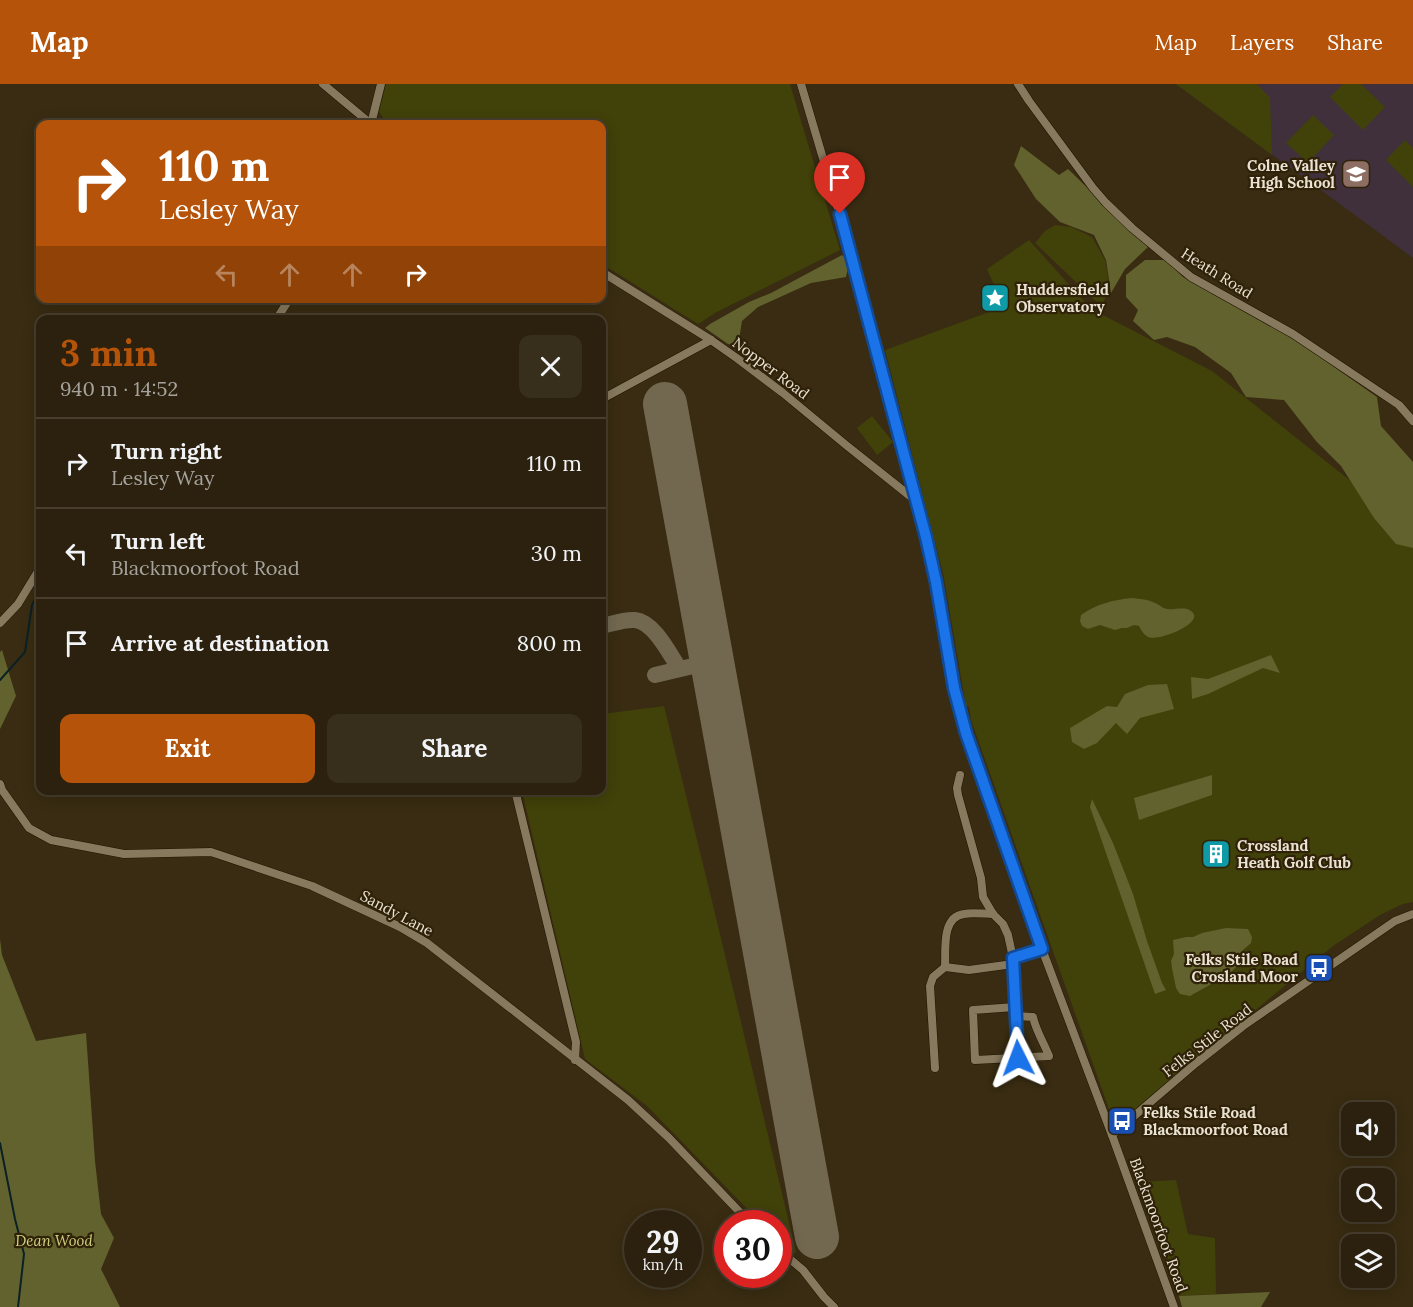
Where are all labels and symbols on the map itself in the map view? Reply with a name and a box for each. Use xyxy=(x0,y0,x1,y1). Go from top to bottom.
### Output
pin xyxy=(814,152,865,214)
place label: Colne Valley High School xyxy=(1247,156,1336,192)
school or university icon: Colne Valley High School xyxy=(1340,158,1372,190)
street label: Heath Road xyxy=(1178,244,1256,302)
place label: Huddersfield Observatory xyxy=(1016,280,1109,316)
place icon: Huddersfield Observatory xyxy=(979,282,1011,314)
street label: Nopper Road xyxy=(729,333,813,403)
place label: Crossland Heath Golf Club xyxy=(1237,836,1351,872)
building icon: Crossland Heath Golf Club xyxy=(1200,838,1232,870)
street label: Sandy Lane xyxy=(357,886,437,940)
place label: Felks Stile Road Crosland Moor xyxy=(1185,950,1299,986)
bus stop icon: Felks Stile Road Crosland Moor xyxy=(1303,952,1335,984)
street label: Felks Stile Road xyxy=(1158,999,1256,1081)
position arrow xyxy=(986,1026,1050,1090)
place label: Felks Stile Road Blackmoorfoot Road xyxy=(1143,1103,1288,1139)
bus stop icon: Felks Stile Road Blackmoorfoot Road xyxy=(1106,1105,1138,1137)
street label: Blackmoorfoot Road xyxy=(1126,1155,1192,1295)
speed limit sign: 30 xyxy=(714,1210,792,1288)
park label: Dean Wood xyxy=(15,1231,93,1250)

